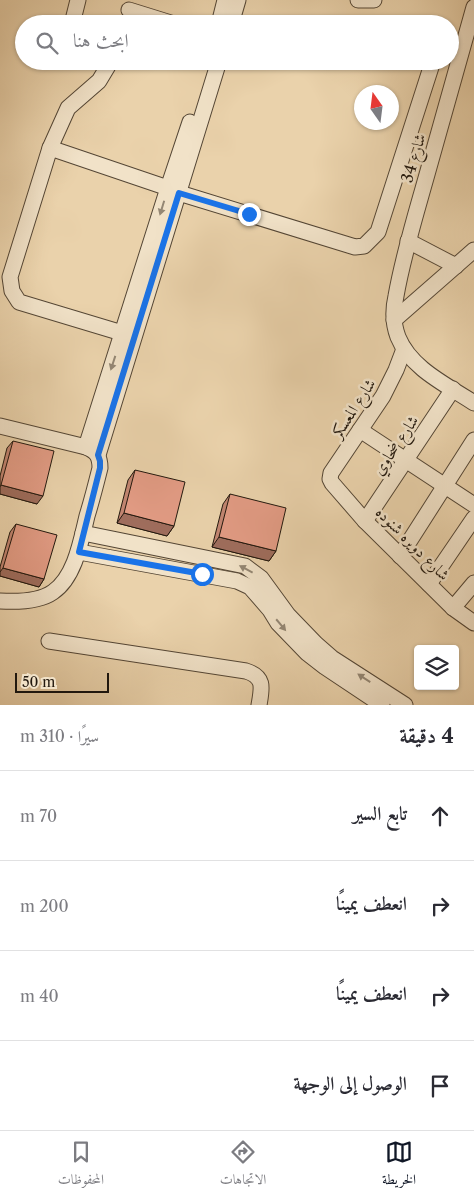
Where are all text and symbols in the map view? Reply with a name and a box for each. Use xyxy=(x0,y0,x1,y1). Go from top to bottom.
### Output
search box xyxy=(15,15,459,70)
icon: search xyxy=(33,29,61,57)
text: ابحث هنا xyxy=(73,29,129,52)
north arrow xyxy=(354,85,399,130)
street label: شارع 34 xyxy=(396,131,433,186)
one-way arrow xyxy=(157,200,165,215)
route end xyxy=(238,203,261,226)
one-way arrow xyxy=(108,355,116,370)
street label: شارع المعسكر xyxy=(325,375,383,445)
street label: شارع ضحاوي xyxy=(368,411,426,481)
street label: شارع دويره شنوده xyxy=(369,502,454,587)
route start xyxy=(191,563,214,586)
one-way arrow xyxy=(239,565,254,573)
one-way arrow xyxy=(275,618,286,631)
map controls xyxy=(414,645,459,690)
button: layers xyxy=(414,645,459,690)
scale bar xyxy=(15,670,109,693)
text: 50 m xyxy=(22,673,55,691)
one-way arrow xyxy=(357,674,371,683)
text: 4 دقيقة xyxy=(400,723,454,748)
text: سيرًا · 310 m xyxy=(20,726,99,746)
text: تابع السير xyxy=(353,802,407,825)
icon: ahead xyxy=(426,802,454,830)
text: 70 m xyxy=(20,806,57,826)
text: انعطف يمينًا xyxy=(336,892,407,915)
icon: right xyxy=(426,892,454,920)
text: 200 m xyxy=(20,896,69,916)
text: انعطف يمينًا xyxy=(336,982,407,1005)
icon: right xyxy=(426,982,454,1010)
text: 40 m xyxy=(20,986,59,1006)
text: الوصول إلى الوجهة xyxy=(293,1072,407,1095)
icon: arrive xyxy=(426,1072,454,1100)
tab: المحفوظات xyxy=(58,1138,104,1193)
tab: الاتجاهات xyxy=(220,1138,266,1193)
tab: الخريطة xyxy=(382,1138,416,1193)

